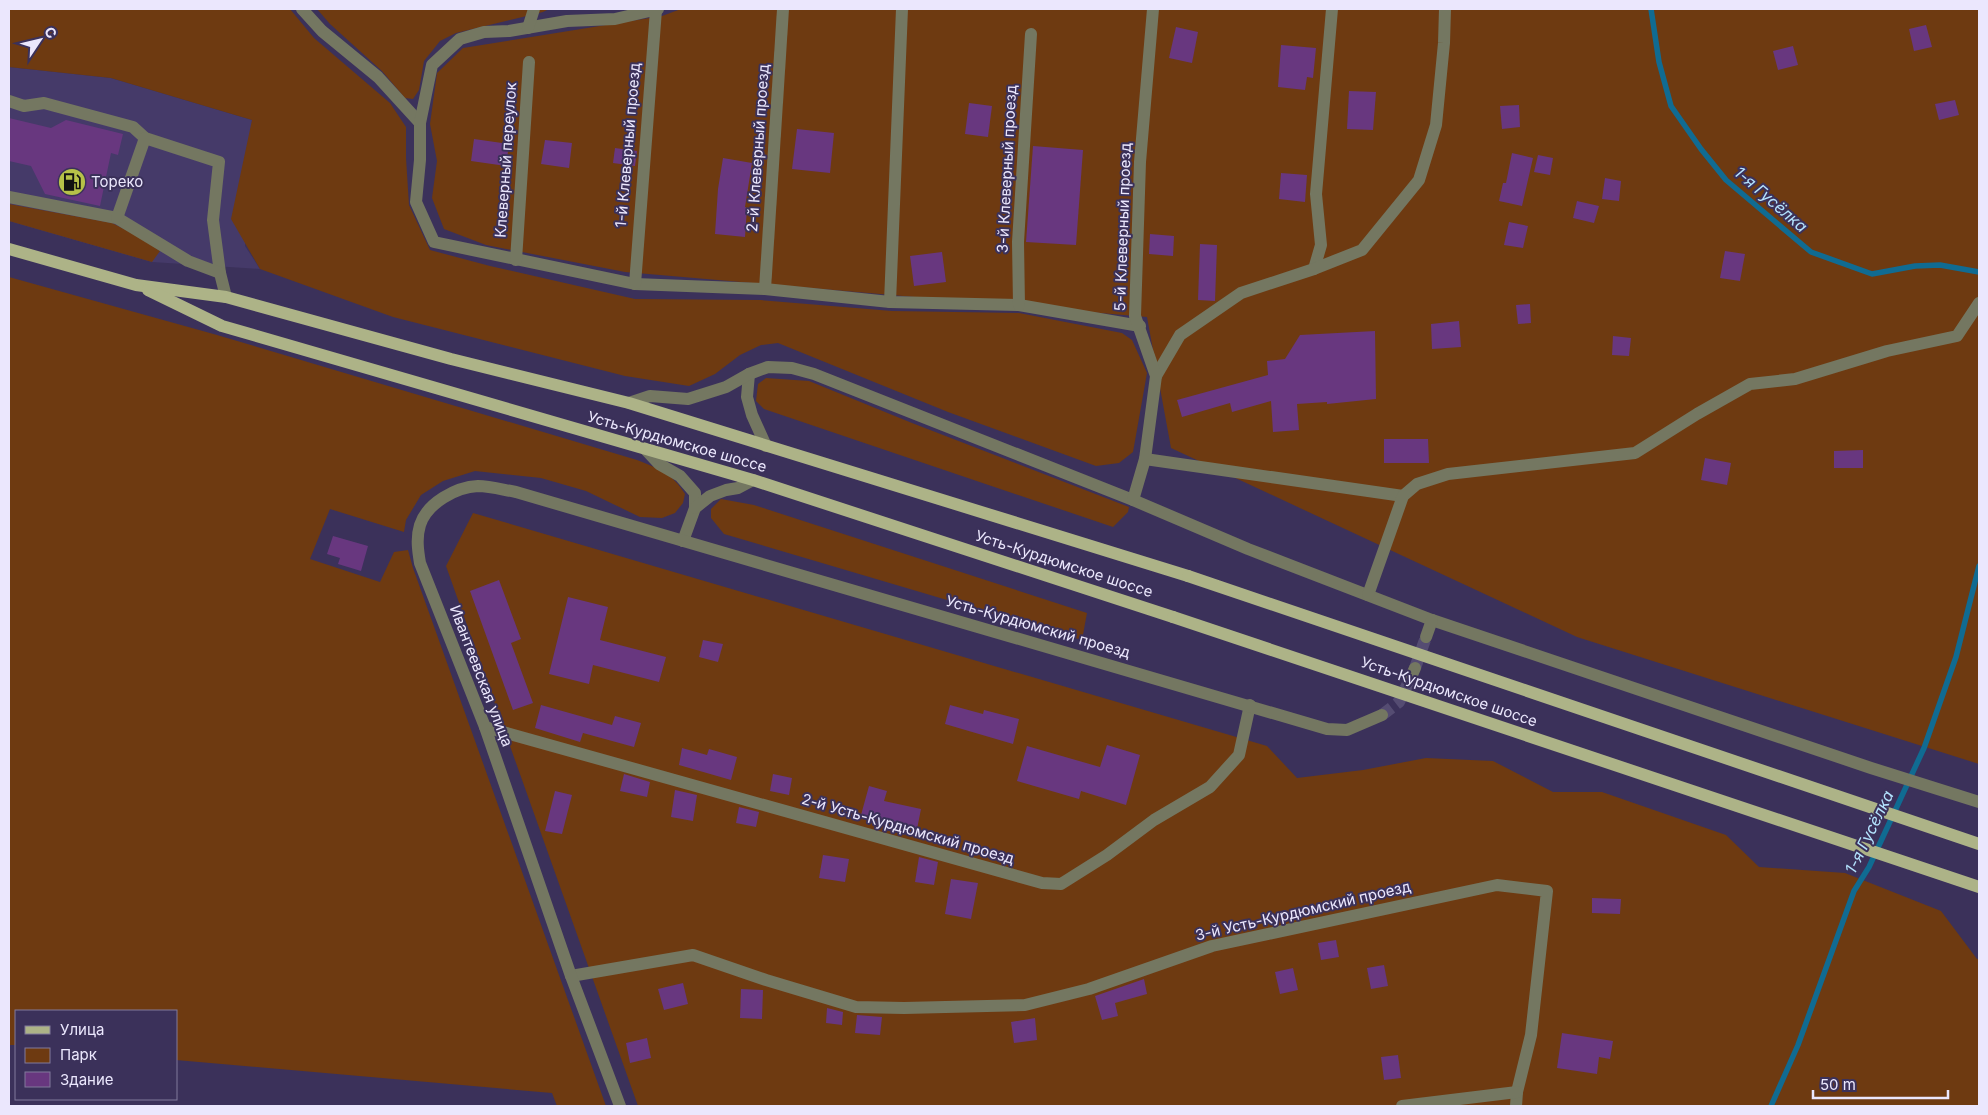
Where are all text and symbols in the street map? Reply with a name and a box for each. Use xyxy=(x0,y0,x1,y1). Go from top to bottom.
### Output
north arrow xyxy=(15,15,65,65)
text: С xyxy=(41,23,61,41)
street label: 1-й Клеверный проезд xyxy=(611,62,644,228)
street label: 2-й Клеверный проезд xyxy=(742,63,773,233)
street label: Клеверный переулок xyxy=(491,82,520,238)
street label: 3-й Клеверный проезд xyxy=(993,84,1020,254)
street label: 5-й Клеверный проезд xyxy=(1110,142,1135,312)
water label: 1-я Гусёлка xyxy=(1730,162,1812,236)
fuel station icon: Тореко xyxy=(57,167,87,197)
place label: Тореко xyxy=(91,172,143,191)
street label: Усть-Курдюмское шоссе xyxy=(585,407,769,476)
street label: Усть-Курдюмское шоссе xyxy=(973,526,1155,601)
street label: Усть-Курдюмский проезд xyxy=(944,591,1133,662)
street label: Ивантеевская улица xyxy=(446,602,517,749)
street label: Усть-Курдюмское шоссе xyxy=(1358,652,1540,731)
water label: 1-я Гусёлка xyxy=(1840,787,1898,877)
street label: 2-й Усть-Курдюмский проезд xyxy=(800,789,1017,868)
street label: 3-й Усть-Курдюмский проезд xyxy=(1193,876,1412,945)
legend xyxy=(15,1010,178,1100)
text: Улица xyxy=(60,1020,104,1039)
text: Парк xyxy=(60,1045,97,1064)
scale bar xyxy=(1813,1068,1948,1100)
text: Здание xyxy=(60,1070,114,1089)
text: 50 m xyxy=(1820,1075,1856,1094)

